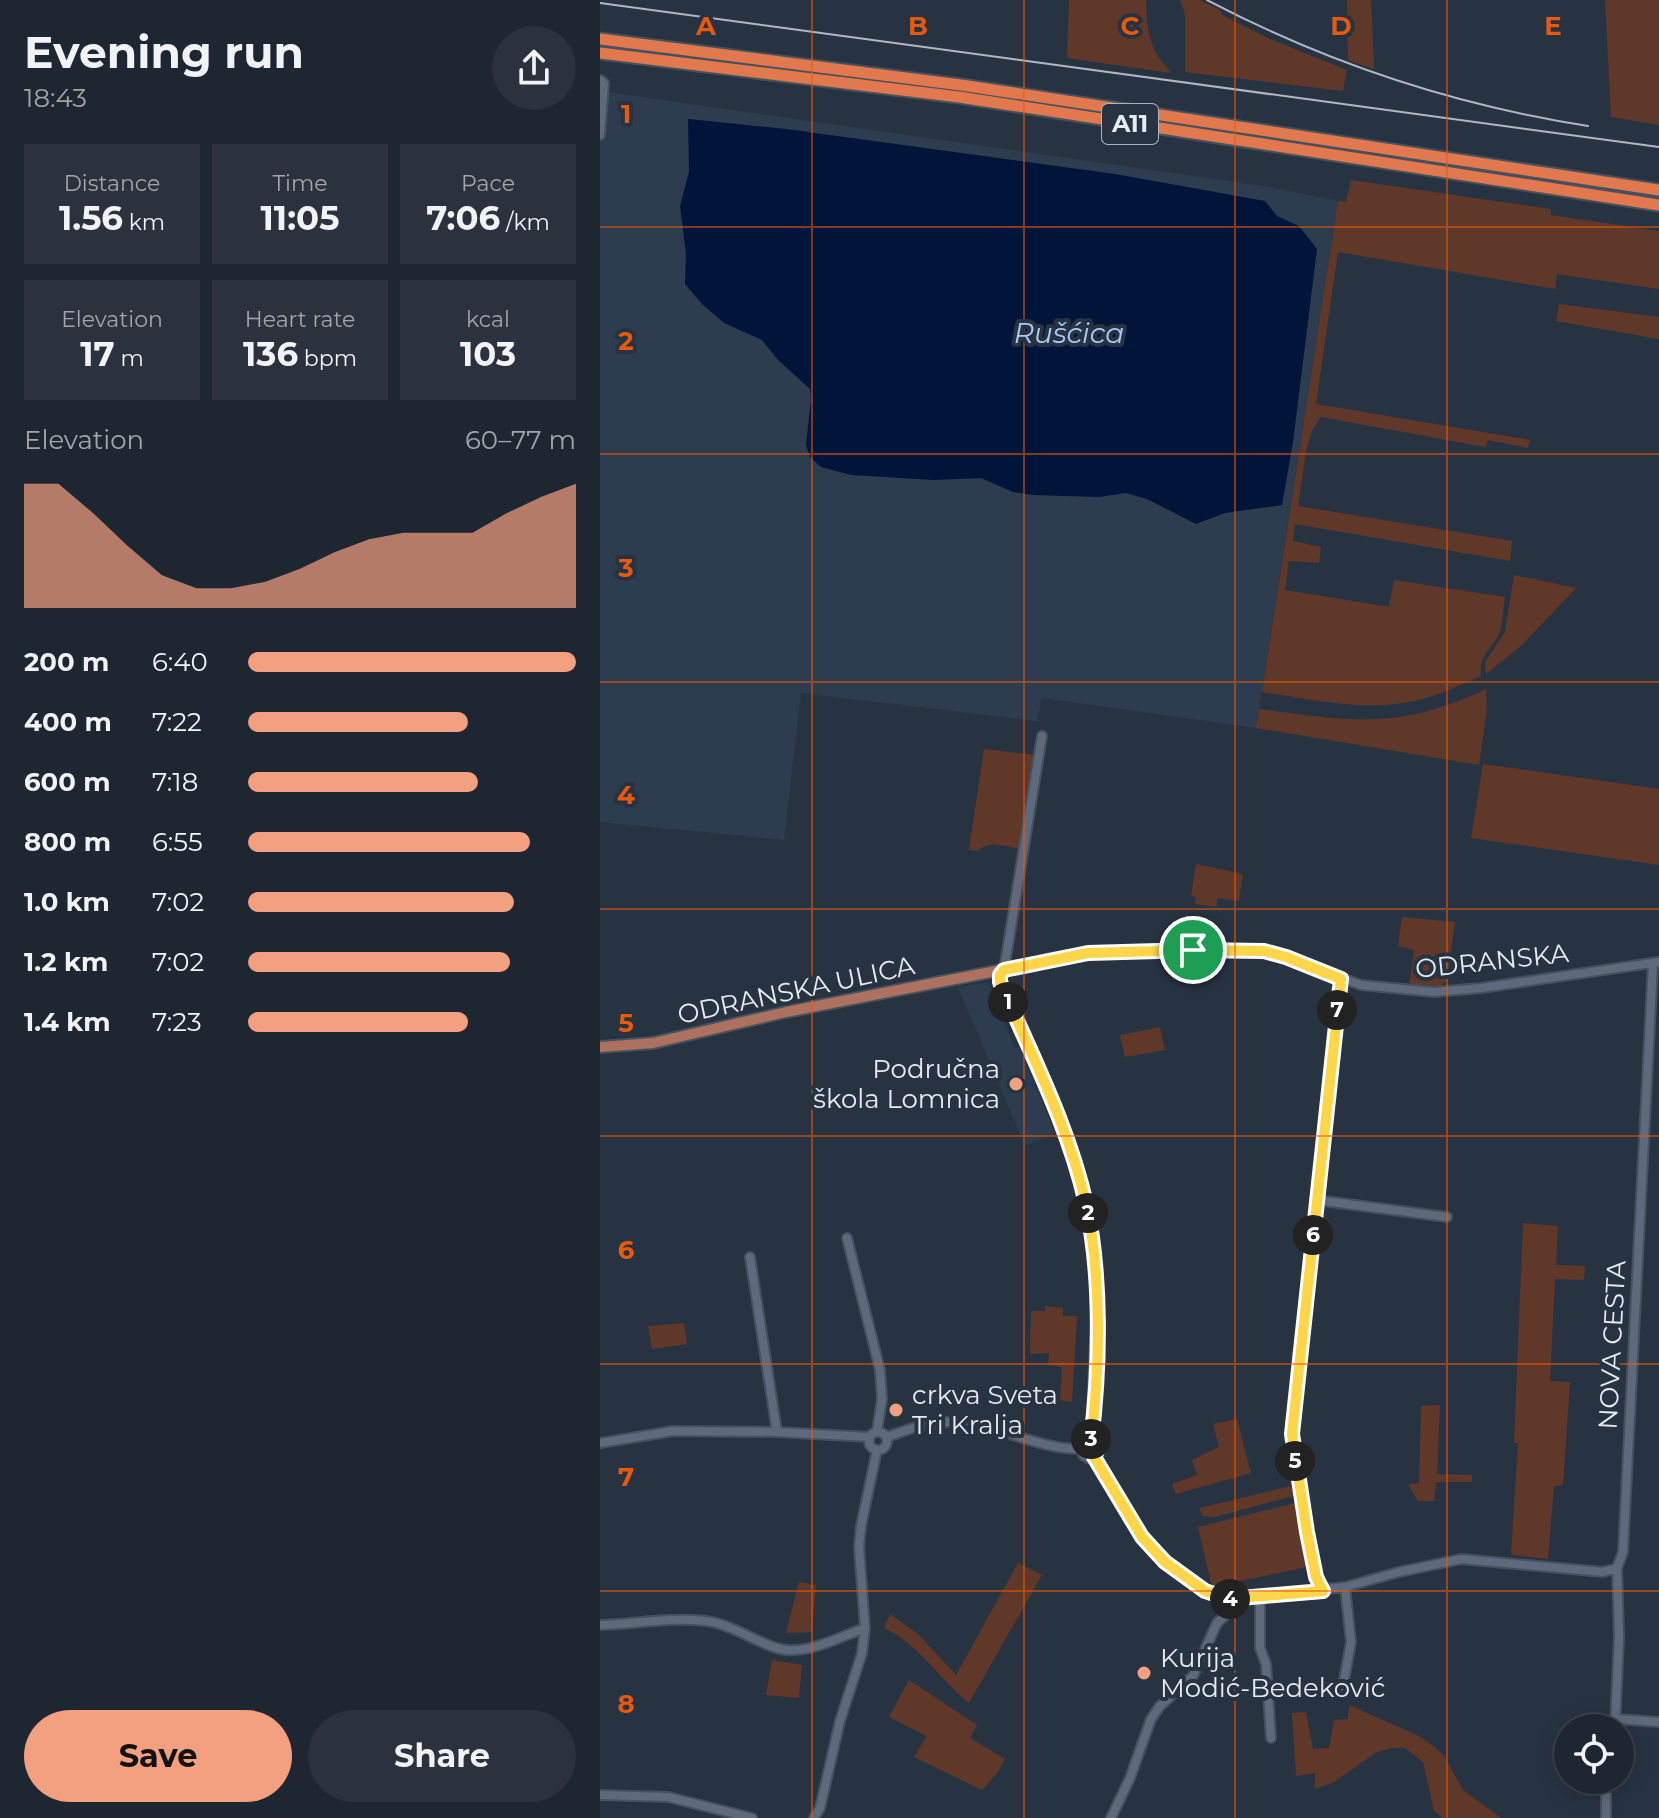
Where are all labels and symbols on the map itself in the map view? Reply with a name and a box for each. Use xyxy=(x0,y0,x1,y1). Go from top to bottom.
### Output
text: A xyxy=(695,10,717,42)
text: B xyxy=(908,10,928,42)
text: C xyxy=(1121,10,1140,42)
text: D xyxy=(1330,10,1352,42)
text: E xyxy=(1544,10,1562,42)
text: 1 xyxy=(621,98,631,130)
road number: A11 xyxy=(1102,104,1158,144)
water label: Rušćica xyxy=(1014,316,1124,350)
text: 2 xyxy=(618,325,634,357)
text: 3 xyxy=(617,552,634,584)
text: 4 xyxy=(617,779,635,811)
pin xyxy=(1159,916,1227,984)
street label: ODRANSKA xyxy=(1414,937,1571,985)
street label: ODRANSKA ULICA xyxy=(675,949,918,1031)
pin: 1 xyxy=(988,982,1028,1022)
pin: 7 xyxy=(1317,990,1357,1030)
text: 5 xyxy=(618,1007,634,1039)
place label: Područna škola Lomnica xyxy=(813,1053,1000,1115)
marker: Područna škola Lomnica xyxy=(1007,1075,1025,1093)
pin: 2 xyxy=(1068,1193,1108,1233)
pin: 6 xyxy=(1293,1215,1333,1255)
text: 6 xyxy=(618,1234,635,1266)
street label: NOVA CESTA xyxy=(1592,1259,1632,1430)
place label: crkva Sveta Tri Kralja xyxy=(912,1379,1058,1441)
marker: crkva Sveta Tri Kralja xyxy=(887,1401,905,1419)
pin: 3 xyxy=(1071,1419,1111,1459)
pin: 5 xyxy=(1275,1441,1315,1481)
text: 7 xyxy=(618,1461,634,1493)
pin: 4 xyxy=(1210,1579,1250,1619)
place label: Kurija Modić-Bedeković xyxy=(1160,1642,1385,1704)
marker: Kurija Modić-Bedeković xyxy=(1135,1664,1153,1682)
text: 8 xyxy=(617,1688,635,1720)

